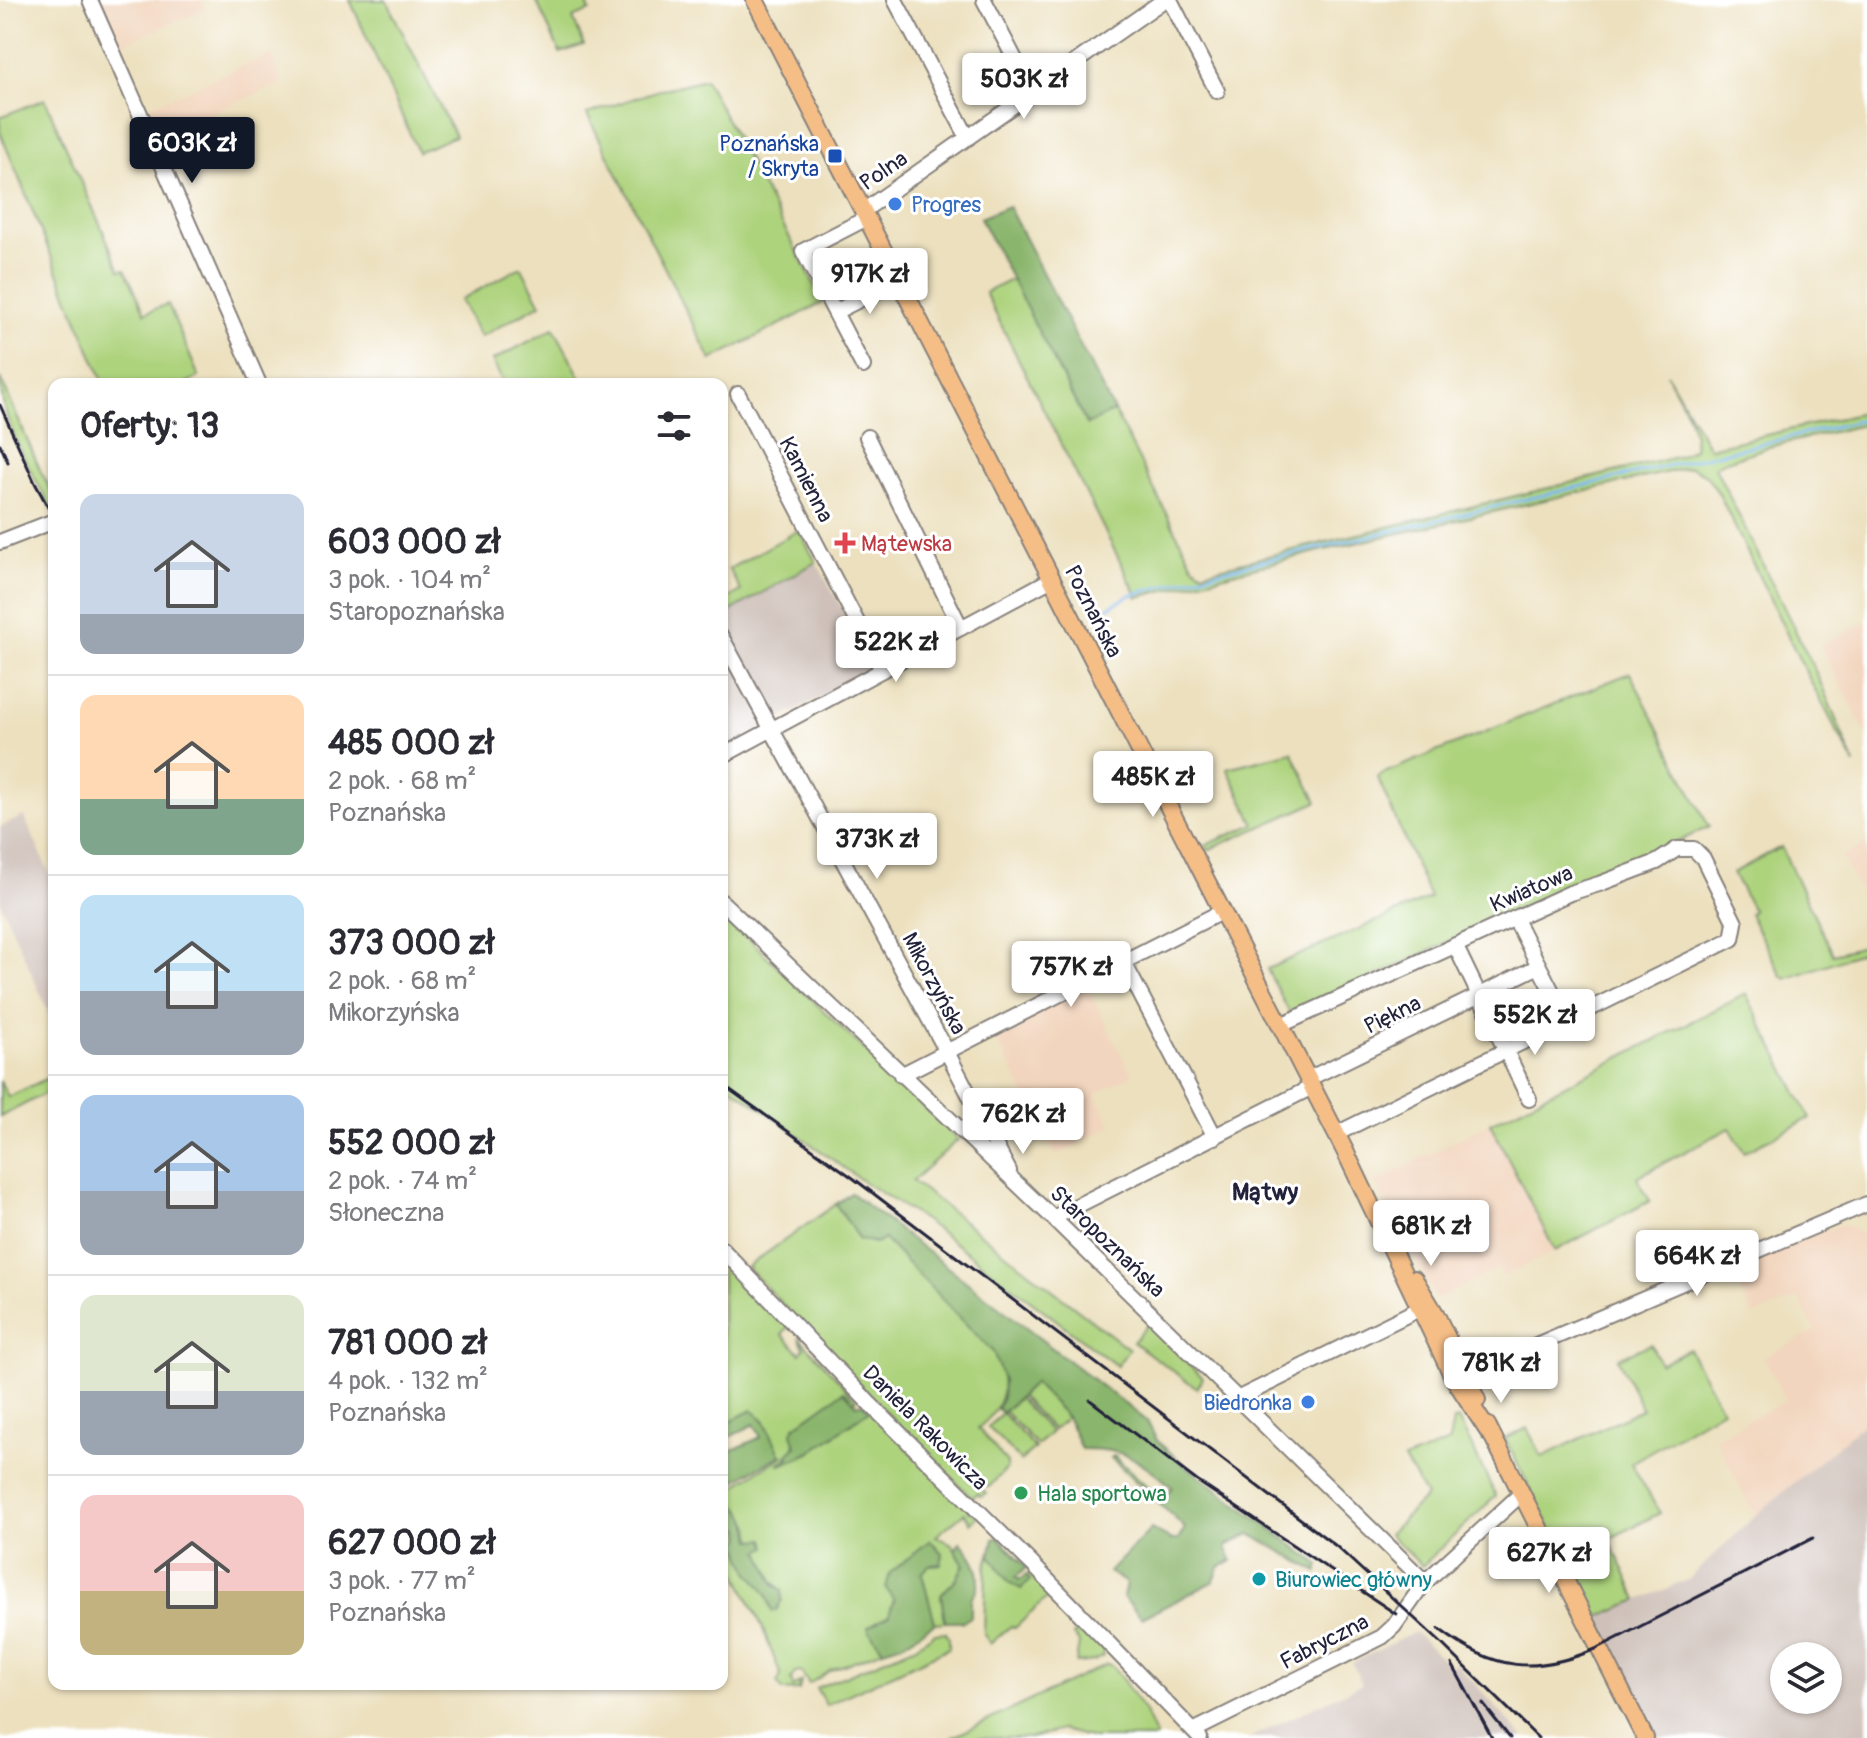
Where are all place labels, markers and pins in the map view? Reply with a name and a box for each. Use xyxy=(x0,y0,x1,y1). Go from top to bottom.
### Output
pin: 503K zł xyxy=(950,53,1098,121)
pin: 603K zł xyxy=(118,117,266,185)
place label: Poznańska / Skryta xyxy=(719,130,819,183)
marker: Poznańska / Skryta xyxy=(826,147,844,165)
place label: Progres xyxy=(911,191,981,219)
marker: Progres xyxy=(886,195,904,213)
pin: 917K zł xyxy=(796,248,944,316)
place label: Mątewska xyxy=(861,530,952,558)
marker: Mątewska xyxy=(836,534,854,552)
pin: 522K zł xyxy=(822,616,970,684)
pin: 485K zł xyxy=(1079,751,1227,819)
pin: 373K zł xyxy=(803,813,951,881)
pin: 757K zł xyxy=(997,941,1145,1009)
pin: 552K zł xyxy=(1461,989,1609,1057)
pin: 762K zł xyxy=(949,1088,1097,1156)
pin: 681K zł xyxy=(1357,1200,1505,1268)
pin: 664K zł xyxy=(1623,1230,1771,1298)
pin: 781K zł xyxy=(1427,1337,1575,1405)
place label: Biedronka xyxy=(1203,1389,1292,1417)
marker: Biedronka xyxy=(1299,1393,1317,1411)
place label: Hala sportowa xyxy=(1037,1480,1167,1508)
marker: Hala sportowa xyxy=(1012,1484,1030,1502)
pin: 627K zł xyxy=(1475,1527,1623,1595)
place label: Biurowiec główny xyxy=(1275,1566,1432,1594)
marker: Biurowiec główny xyxy=(1250,1570,1268,1588)

